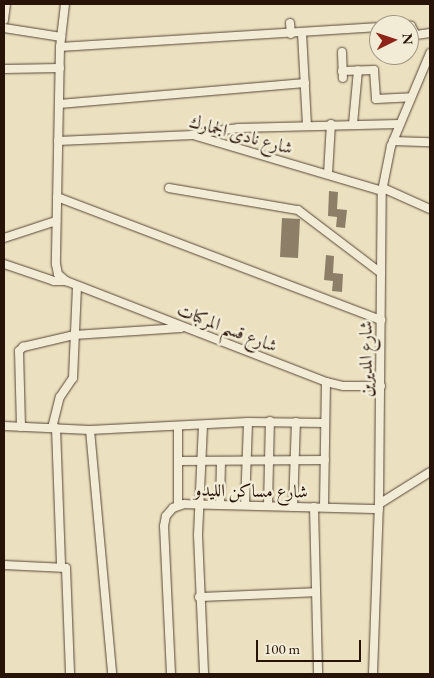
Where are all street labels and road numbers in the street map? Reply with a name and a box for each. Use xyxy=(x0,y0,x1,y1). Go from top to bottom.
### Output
street label: شارع نادى الجمارك xyxy=(187,111,295,159)
street label: شارع قسم المركبات xyxy=(174,299,280,357)
street label: شارع المديرين xyxy=(355,321,377,397)
street label: شارع مساكن الليدو xyxy=(194,479,308,503)

